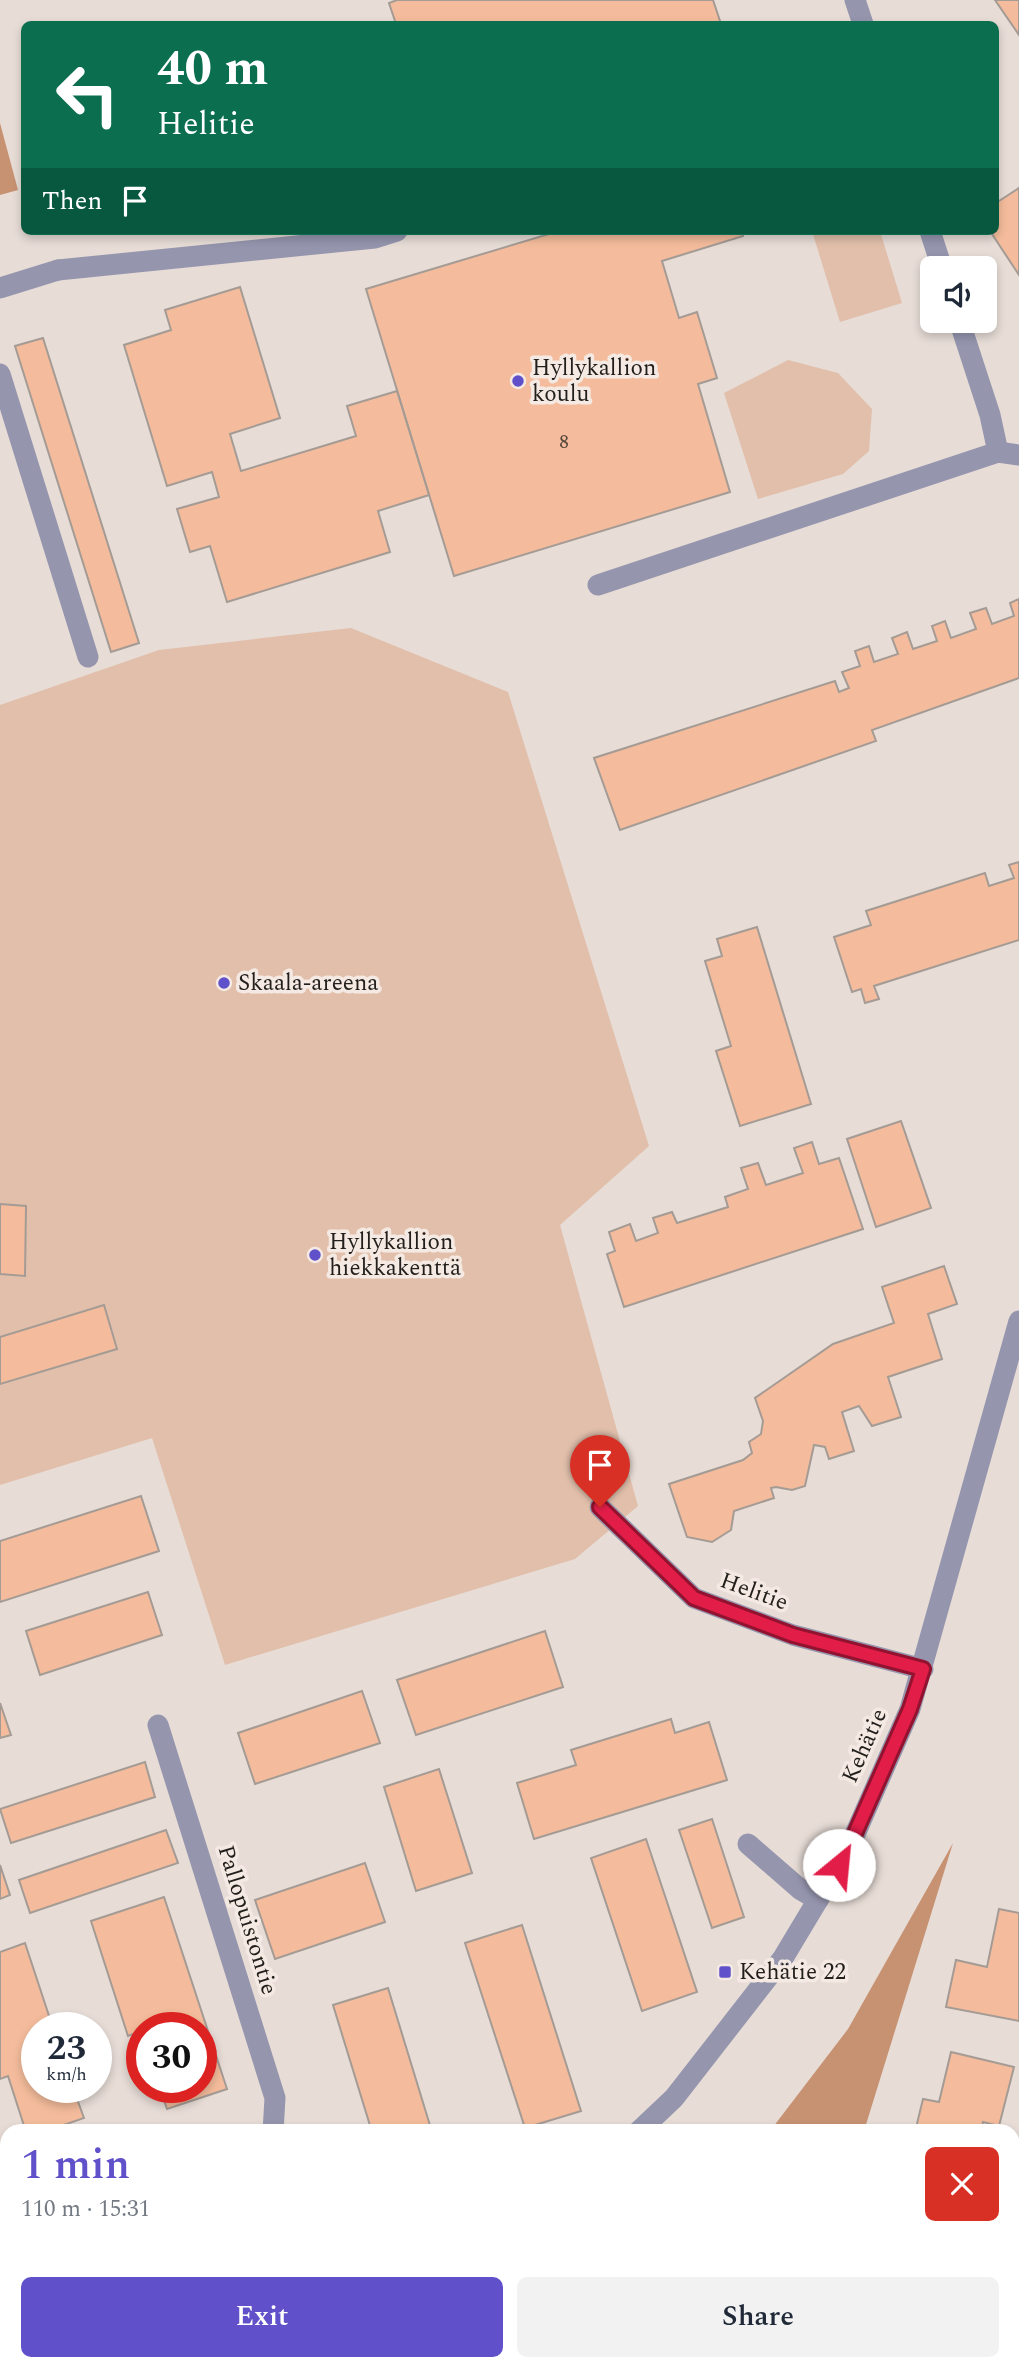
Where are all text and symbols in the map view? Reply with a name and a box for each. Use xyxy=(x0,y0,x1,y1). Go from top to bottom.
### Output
text: 40 m xyxy=(157,32,268,107)
icon: left xyxy=(42,49,133,140)
text: Helitie xyxy=(157,100,255,149)
text: Then xyxy=(42,181,102,221)
icon: arrive xyxy=(116,182,154,220)
map controls xyxy=(920,256,997,333)
button: sound xyxy=(920,256,997,333)
place label: Hyllykallion koulu xyxy=(532,351,656,412)
marker: Hyllykallion koulu xyxy=(510,373,526,389)
house number: 8 xyxy=(559,428,569,457)
place label: Skaala-areena xyxy=(238,966,378,1001)
marker: Skaala-areena xyxy=(216,975,232,991)
place label: Hyllykallion hiekkakenttä xyxy=(329,1225,461,1286)
marker: Hyllykallion hiekkakenttä xyxy=(307,1247,323,1263)
pin xyxy=(570,1435,630,1507)
icon: arrive xyxy=(581,1446,619,1484)
street label: Helitie xyxy=(715,1564,793,1620)
street label: Kehätie xyxy=(833,1703,897,1789)
position arrow xyxy=(802,1828,876,1902)
street label: Pallopuistontie xyxy=(208,1841,286,1999)
place label: Kehätie 22 xyxy=(739,1955,846,1990)
marker: Kehätie 22 xyxy=(717,1964,733,1980)
speed limit sign: 30 xyxy=(126,2012,217,2103)
text: 23 xyxy=(47,2022,86,2075)
text: km/h xyxy=(46,2061,87,2088)
text: 1 min xyxy=(21,2134,130,2197)
button: close xyxy=(925,2147,999,2221)
text: 110 m · 15:31 xyxy=(21,2192,150,2227)
button: Exit xyxy=(21,2277,503,2357)
button: Share xyxy=(517,2277,999,2357)

